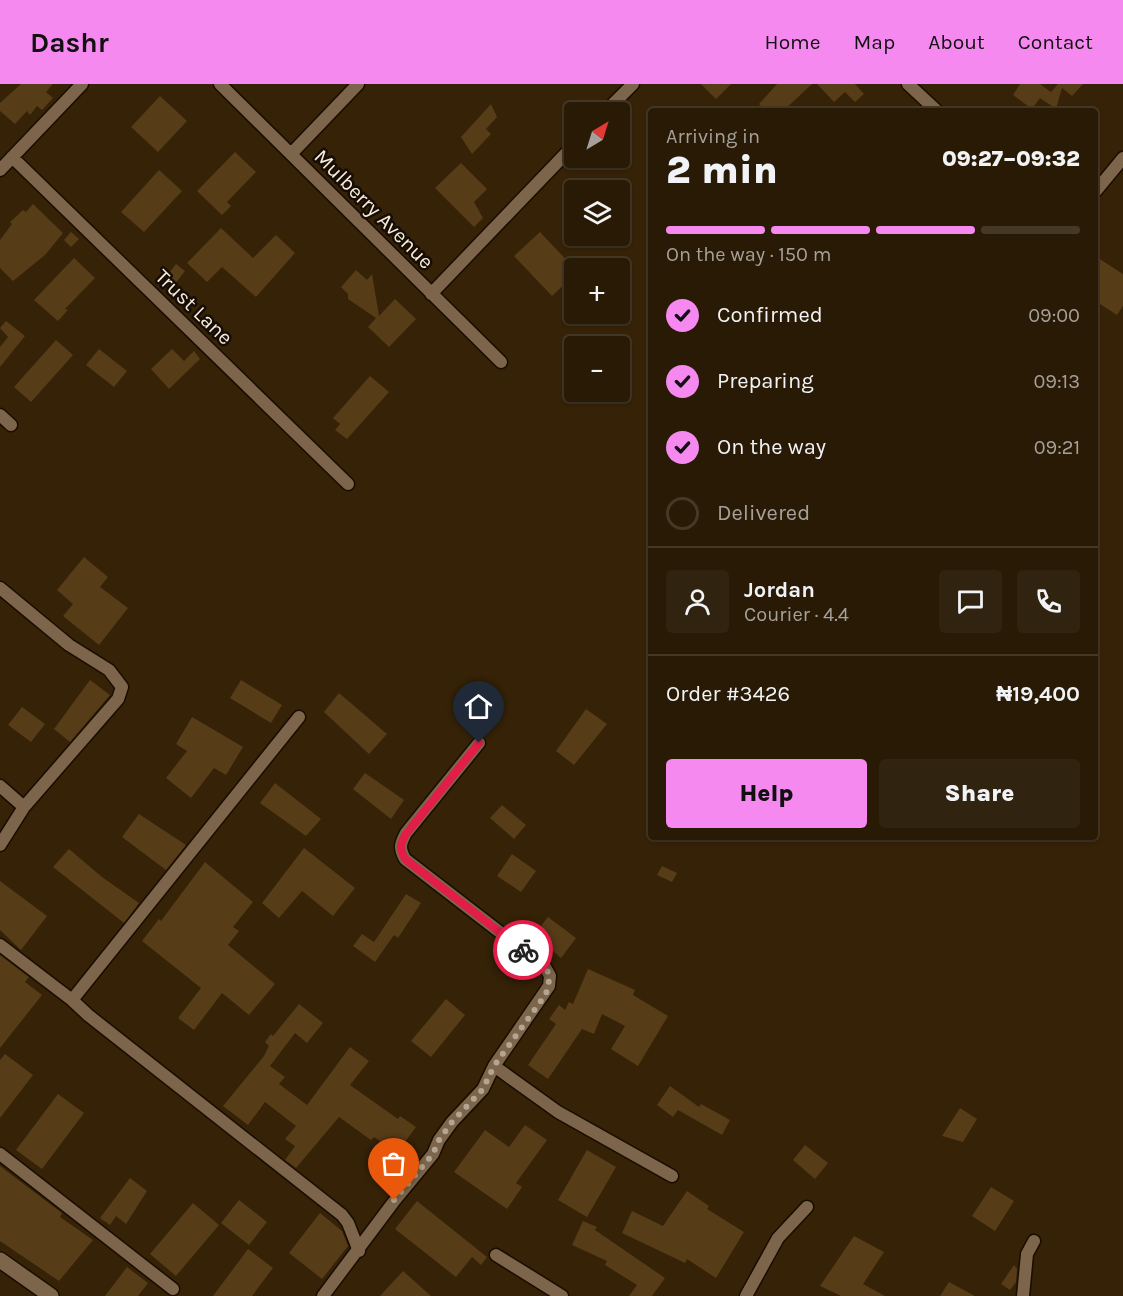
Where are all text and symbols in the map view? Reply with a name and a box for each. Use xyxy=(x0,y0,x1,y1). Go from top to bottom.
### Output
text: Dashr xyxy=(30,26,109,59)
text: Home xyxy=(765,30,821,54)
text: Map xyxy=(854,30,895,54)
text: About xyxy=(928,30,985,54)
text: Contact xyxy=(1018,30,1093,54)
north arrow xyxy=(564,102,630,168)
map controls xyxy=(564,102,630,402)
text: Arriving in xyxy=(666,125,760,148)
street label: Mulberry Avenue xyxy=(309,144,439,274)
text: 09:27–09:32 xyxy=(942,146,1080,172)
text: 2 min xyxy=(666,147,778,193)
button: layers xyxy=(564,180,630,246)
text: On the way · 150 m xyxy=(666,243,831,266)
button: + xyxy=(564,258,630,324)
street label: Trust Lane xyxy=(150,264,238,350)
icon: check xyxy=(666,299,699,332)
text: Confirmed xyxy=(717,302,823,328)
text: 09:00 xyxy=(1028,304,1080,327)
button: − xyxy=(564,336,630,402)
icon: check xyxy=(666,365,699,398)
text: Preparing xyxy=(717,368,814,394)
text: 09:13 xyxy=(1034,370,1080,393)
icon: check xyxy=(666,431,699,464)
text: On the way xyxy=(717,434,826,460)
text: 09:21 xyxy=(1034,436,1080,459)
text: Delivered xyxy=(717,500,810,526)
button: person xyxy=(666,570,729,633)
button: chat xyxy=(939,570,1002,633)
button: phone xyxy=(1017,570,1080,633)
text: Jordan xyxy=(744,577,815,603)
text: Courier · 4.4 xyxy=(744,603,849,626)
pin xyxy=(453,681,504,743)
text: Order #3426 xyxy=(666,681,790,707)
text: ₦19,400 xyxy=(996,681,1080,707)
icon: home xyxy=(462,690,495,723)
button: Help xyxy=(666,759,867,828)
button: Share xyxy=(879,759,1080,828)
courier xyxy=(493,920,553,980)
icon: bike xyxy=(507,934,540,967)
pin xyxy=(368,1138,419,1200)
icon: bag xyxy=(377,1147,410,1180)

